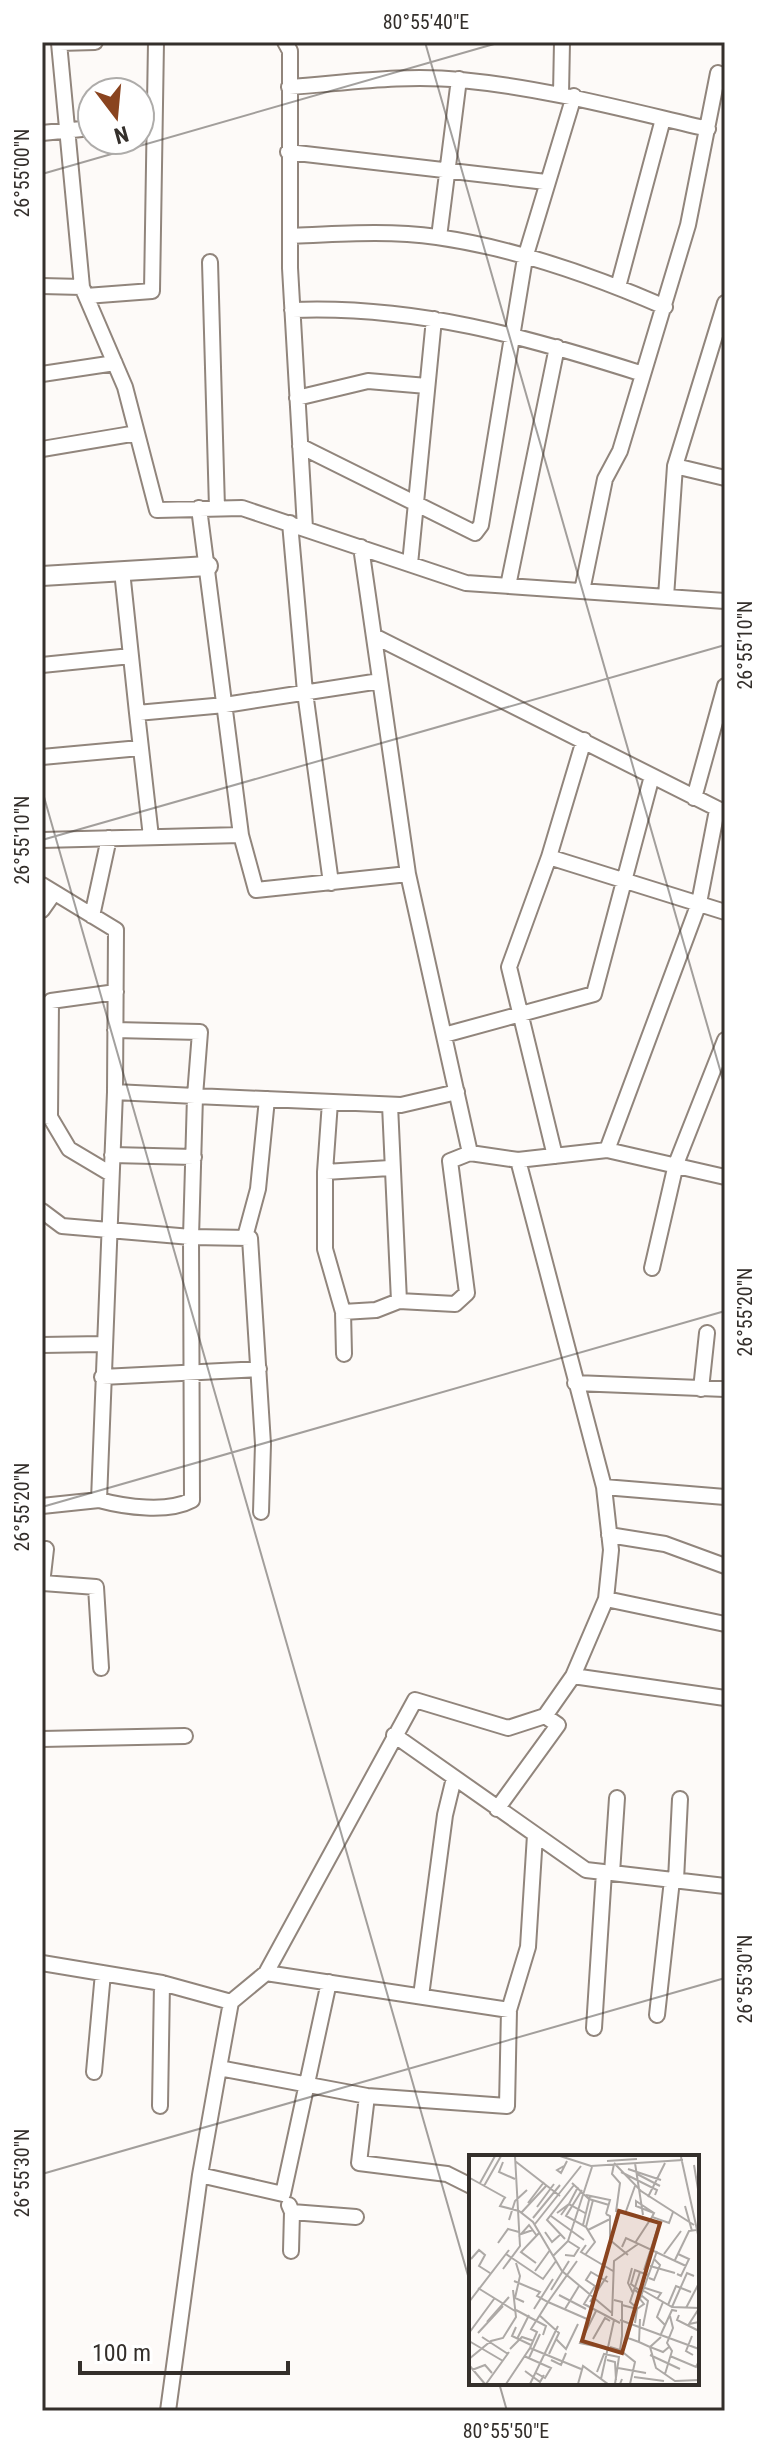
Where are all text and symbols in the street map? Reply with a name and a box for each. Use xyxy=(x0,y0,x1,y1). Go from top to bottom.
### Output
text: 80°55'40"E xyxy=(383,10,469,34)
north arrow xyxy=(76,76,156,156)
text: N xyxy=(111,121,131,149)
text: 26°55'00"N xyxy=(10,128,34,218)
text: 26°55'10"N xyxy=(733,600,757,690)
text: 26°55'10"N xyxy=(10,795,34,885)
text: 26°55'20"N xyxy=(733,1267,757,1357)
text: 26°55'20"N xyxy=(10,1462,34,1552)
text: 26°55'30"N xyxy=(733,1934,757,2024)
text: 26°55'30"N xyxy=(10,2128,34,2218)
inset map xyxy=(469,2155,699,2385)
scale bar xyxy=(80,2325,288,2375)
text: 100 m xyxy=(92,2339,151,2367)
text: 80°55'50"E xyxy=(463,2419,549,2443)

